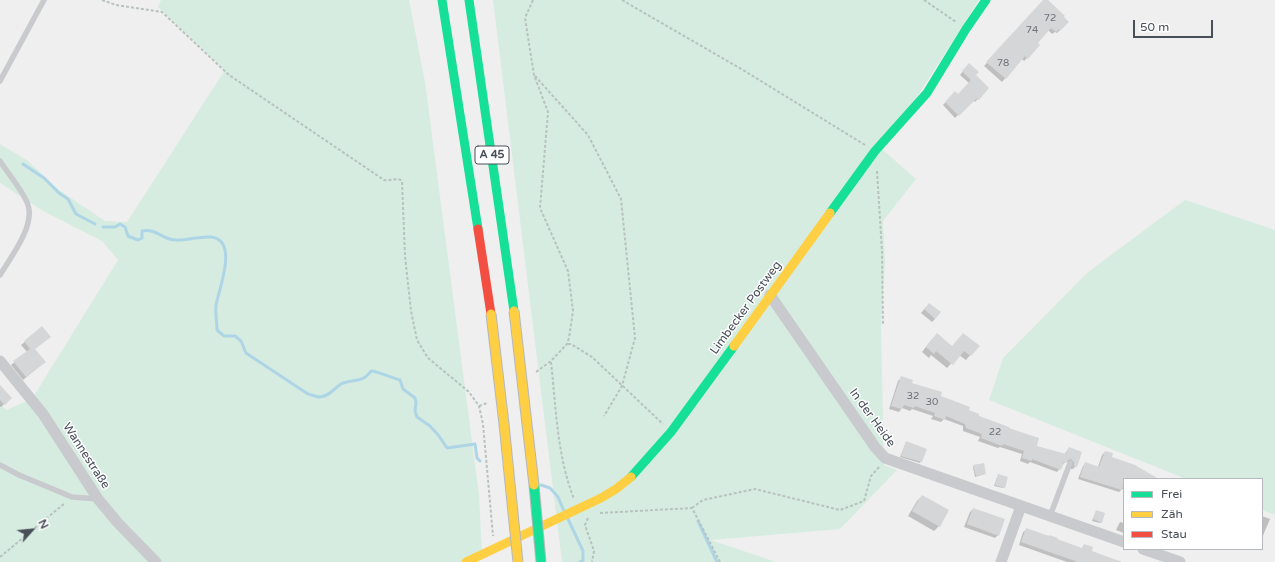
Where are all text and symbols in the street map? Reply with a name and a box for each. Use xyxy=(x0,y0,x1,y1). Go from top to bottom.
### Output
house number: 72 xyxy=(1044,12,1056,24)
scale bar xyxy=(1135,12,1215,38)
text: 50 m xyxy=(1140,20,1169,34)
house number: 74 xyxy=(1026,24,1038,36)
house number: 78 xyxy=(997,57,1009,69)
road number: A 45 xyxy=(475,146,509,164)
street label: Limbecker Postweg xyxy=(707,259,785,357)
street label: In der Heide xyxy=(846,386,898,450)
house number: 32 xyxy=(907,390,919,402)
house number: 30 xyxy=(926,396,938,408)
street label: Wannestraße xyxy=(59,420,113,492)
house number: 22 xyxy=(989,426,1001,438)
legend xyxy=(1123,478,1263,550)
text: Frei xyxy=(1161,487,1182,501)
text: Zäh xyxy=(1161,507,1183,521)
north arrow xyxy=(12,510,52,550)
text: N xyxy=(35,517,51,531)
text: Stau xyxy=(1161,527,1187,541)

